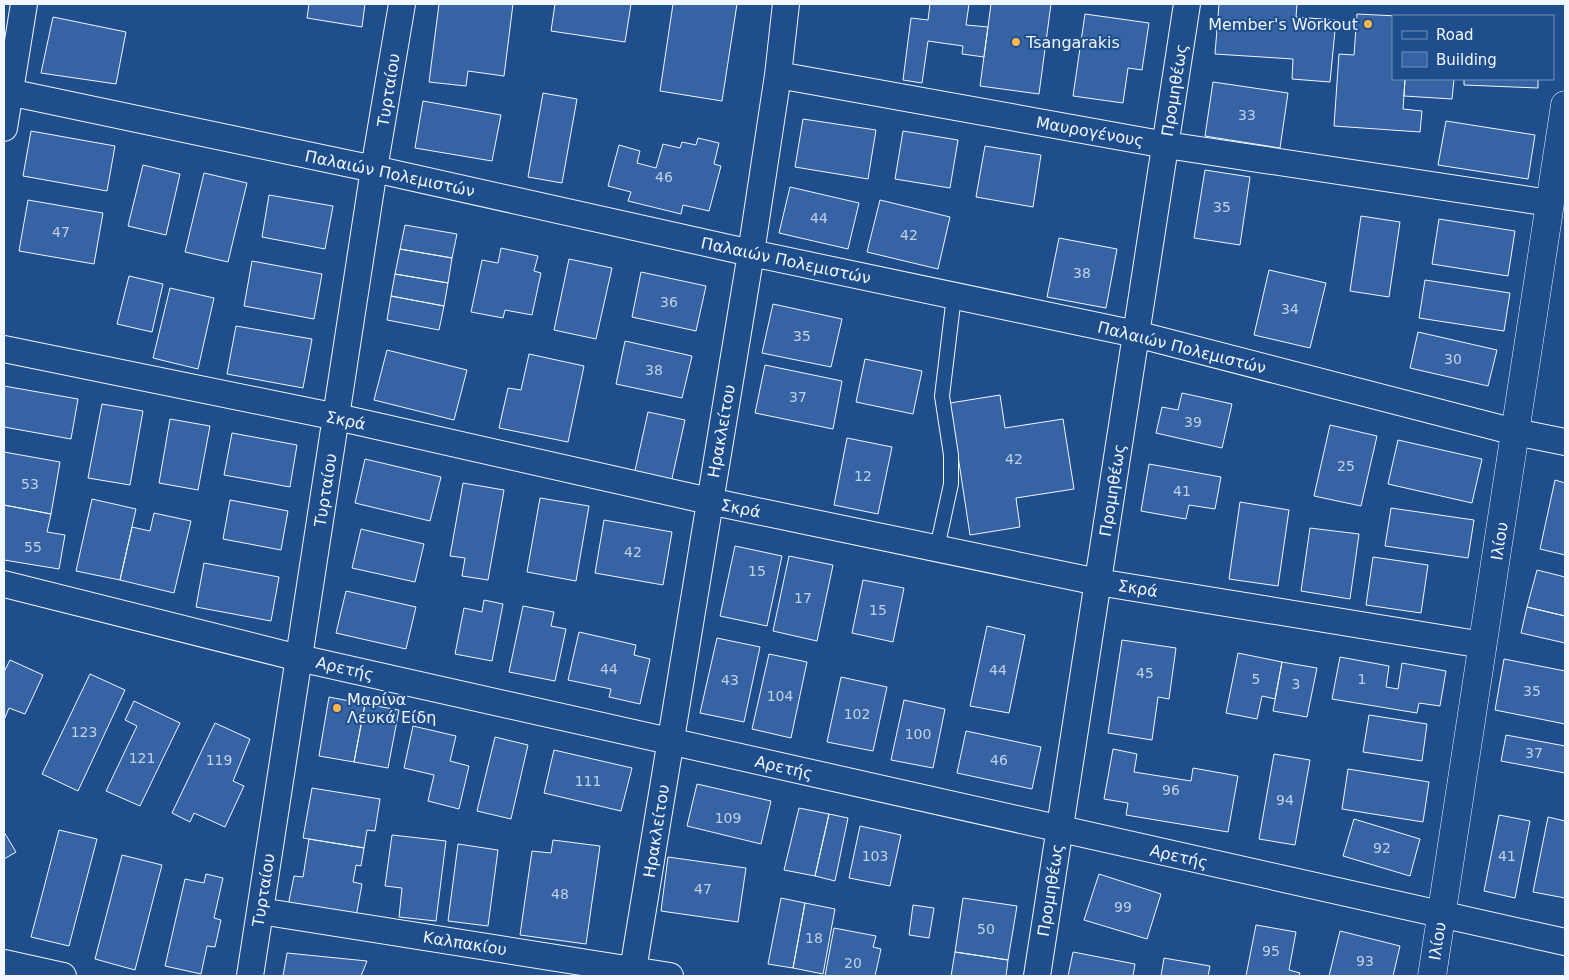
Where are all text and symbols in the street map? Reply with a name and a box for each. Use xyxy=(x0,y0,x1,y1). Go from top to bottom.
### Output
place label: Member's Workout xyxy=(1208,15,1358,34)
legend xyxy=(1392,15,1554,80)
marker: Member's Workout xyxy=(1362,18,1374,30)
text: Road xyxy=(1436,26,1474,44)
place label: Tsangarakis xyxy=(1025,33,1120,52)
marker: Tsangarakis xyxy=(1010,36,1022,48)
street label: Προμηθέως xyxy=(1158,42,1191,138)
text: Building xyxy=(1436,51,1497,69)
street label: Τυρταίου xyxy=(373,52,404,129)
house number: 33 xyxy=(1238,107,1256,123)
street label: Μαυρογένους xyxy=(1035,113,1145,150)
street label: Παλαιών Πολεμιστών xyxy=(303,146,477,201)
house number: 46 xyxy=(655,169,673,185)
house number: 35 xyxy=(1213,199,1231,215)
house number: 44 xyxy=(810,210,828,226)
house number: 47 xyxy=(52,224,70,240)
house number: 42 xyxy=(900,227,918,243)
street label: Παλαιών Πολεμιστών xyxy=(699,233,873,288)
house number: 38 xyxy=(1073,265,1091,281)
house number: 36 xyxy=(660,294,678,310)
house number: 34 xyxy=(1281,301,1299,317)
street label: Παλαιών Πολεμιστών xyxy=(1096,317,1268,378)
house number: 35 xyxy=(793,328,811,344)
house number: 30 xyxy=(1444,351,1462,367)
house number: 38 xyxy=(645,362,663,378)
street label: Ηρακλείτου xyxy=(704,383,739,479)
house number: 37 xyxy=(789,389,807,405)
street label: Σκρά xyxy=(324,407,368,434)
house number: 39 xyxy=(1184,414,1202,430)
street label: Προμηθέως xyxy=(1096,442,1129,538)
house number: 42 xyxy=(1005,451,1023,467)
street label: Τυρταίου xyxy=(310,452,341,529)
house number: 25 xyxy=(1337,458,1355,474)
house number: 12 xyxy=(854,468,872,484)
house number: 53 xyxy=(21,476,39,492)
house number: 41 xyxy=(1173,483,1191,499)
street label: Σκρά xyxy=(719,495,762,522)
street label: Ιλίου xyxy=(1487,521,1512,562)
house number: 55 xyxy=(24,539,42,555)
house number: 42 xyxy=(624,544,642,560)
house number: 15 xyxy=(748,563,766,579)
street label: Σκρά xyxy=(1117,576,1159,601)
house number: 17 xyxy=(794,590,812,606)
house number: 15 xyxy=(869,602,887,618)
street label: Αρετής xyxy=(314,653,376,684)
house number: 44 xyxy=(600,661,618,677)
house number: 44 xyxy=(989,662,1007,678)
house number: 45 xyxy=(1136,665,1154,681)
house number: 5 xyxy=(1252,671,1260,687)
house number: 1 xyxy=(1358,671,1366,687)
house number: 43 xyxy=(721,672,739,688)
house number: 3 xyxy=(1292,676,1300,692)
house number: 35 xyxy=(1523,683,1541,699)
house number: 104 xyxy=(767,688,793,704)
place label: Μαρίνα Λευκά Είδη xyxy=(347,690,436,727)
marker: Μαρίνα Λευκά Είδη xyxy=(331,702,343,714)
house number: 102 xyxy=(844,706,870,722)
house number: 123 xyxy=(71,724,97,740)
house number: 100 xyxy=(905,726,931,742)
house number: 37 xyxy=(1525,745,1543,761)
house number: 121 xyxy=(129,750,155,766)
house number: 119 xyxy=(206,752,232,768)
street label: Αρετής xyxy=(753,752,815,783)
house number: 46 xyxy=(990,752,1008,768)
house number: 111 xyxy=(575,773,601,789)
house number: 96 xyxy=(1162,782,1180,798)
street label: Ηρακλείτου xyxy=(640,783,673,879)
house number: 94 xyxy=(1276,792,1294,808)
house number: 109 xyxy=(715,810,741,826)
house number: 92 xyxy=(1373,840,1391,856)
street label: Αρετής xyxy=(1148,841,1210,872)
street label: Προμηθέως xyxy=(1034,842,1067,938)
house number: 103 xyxy=(862,848,888,864)
house number: 41 xyxy=(1498,848,1516,864)
street label: Τυρταίου xyxy=(248,852,279,929)
house number: 47 xyxy=(694,881,712,897)
house number: 48 xyxy=(551,886,569,902)
house number: 99 xyxy=(1114,899,1132,915)
house number: 50 xyxy=(977,921,995,937)
street label: Ιλίου xyxy=(1425,921,1450,962)
street label: Καλπακίου xyxy=(422,927,508,959)
house number: 18 xyxy=(805,930,823,946)
house number: 95 xyxy=(1262,943,1280,959)
house number: 93 xyxy=(1356,953,1374,969)
house number: 20 xyxy=(844,955,862,971)

